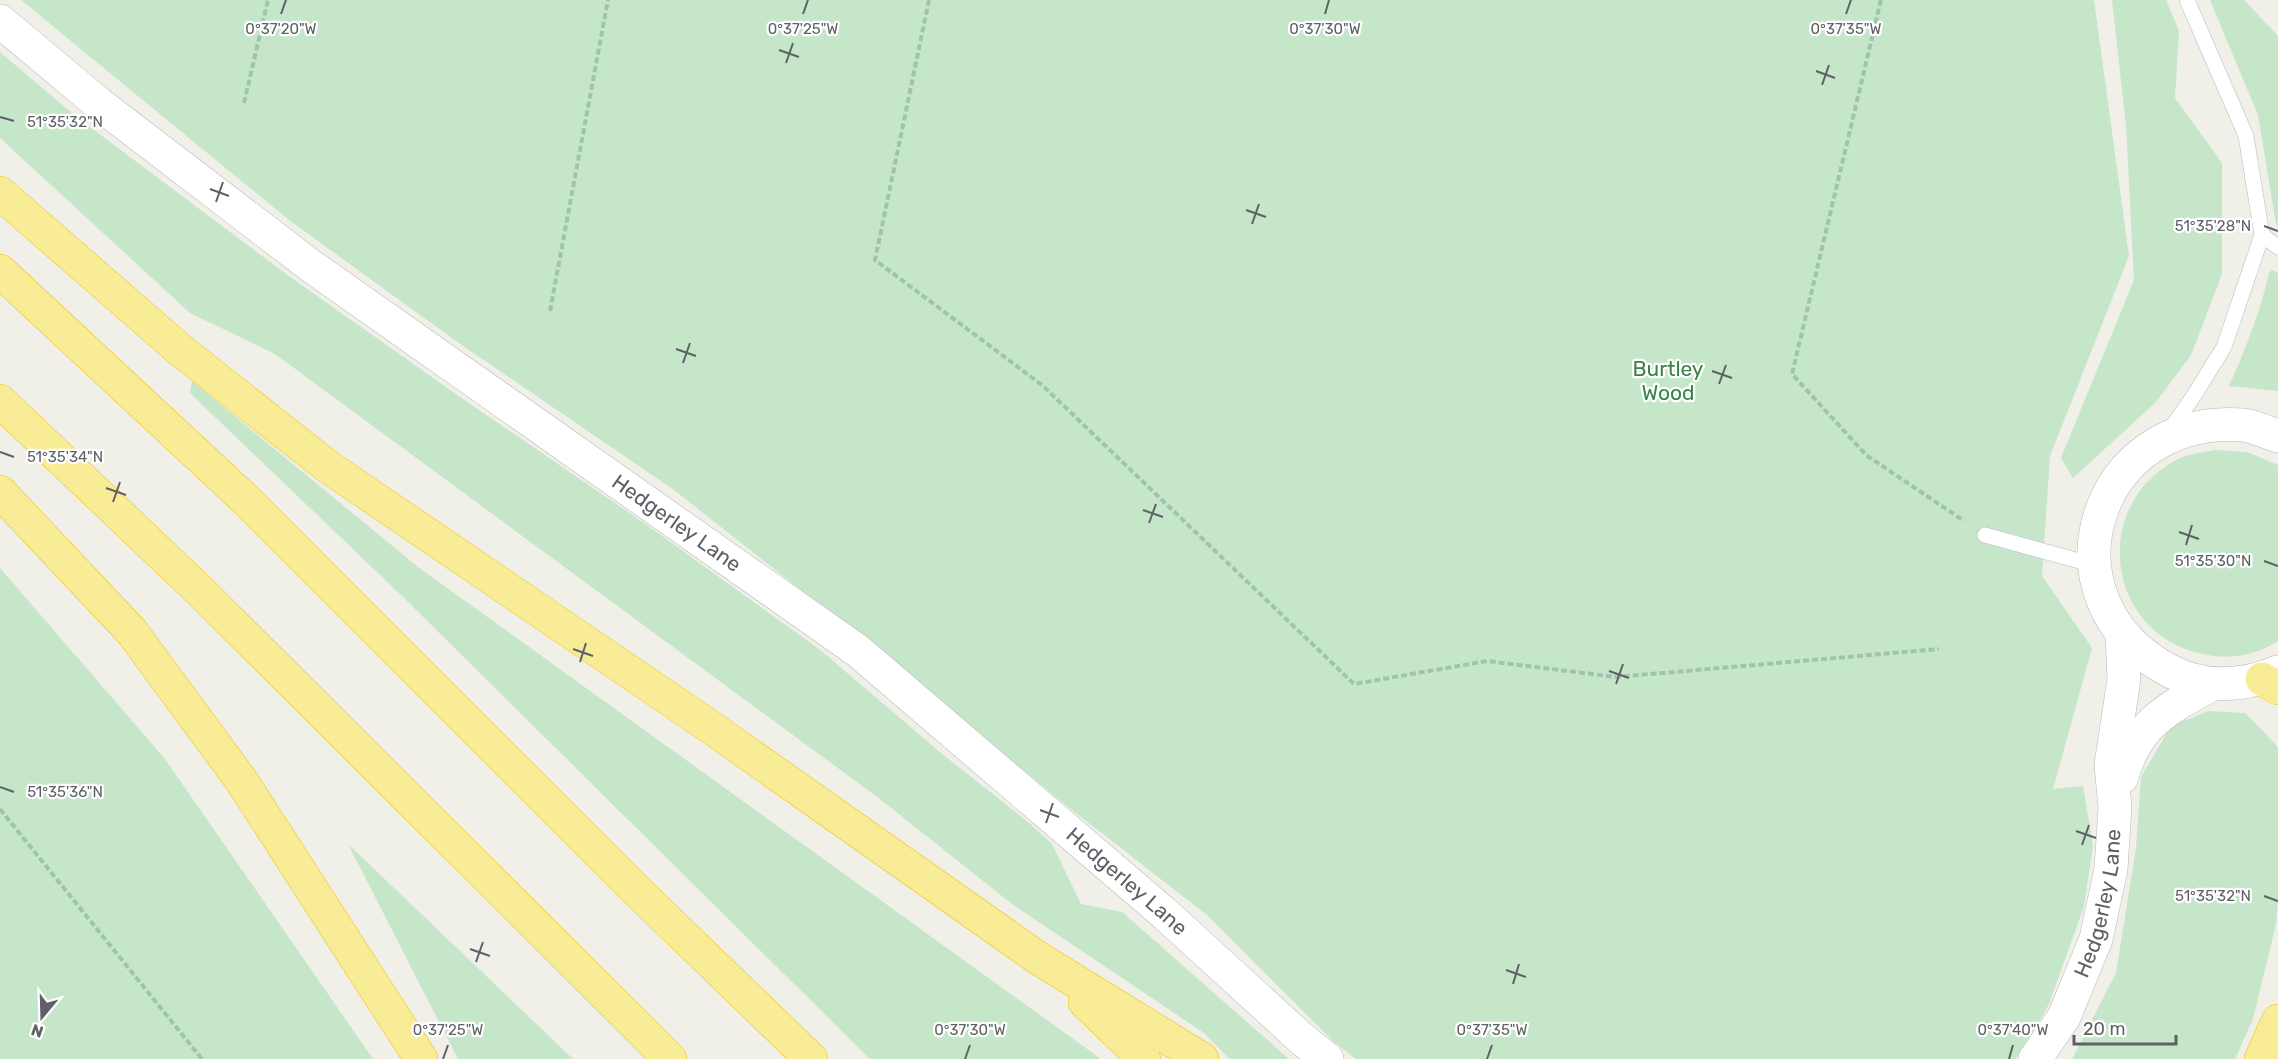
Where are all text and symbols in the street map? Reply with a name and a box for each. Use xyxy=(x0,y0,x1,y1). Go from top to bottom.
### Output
text: 0°37'20"W xyxy=(245,20,317,38)
text: 0°37'25"W xyxy=(768,20,838,38)
text: 0°37'30"W xyxy=(1289,20,1361,38)
text: 0°37'35"W xyxy=(1811,20,1881,38)
text: 51°35'32"N xyxy=(27,113,103,131)
text: 51°35'28"N xyxy=(2175,217,2251,235)
park label: Burtley Wood xyxy=(1633,356,1704,405)
text: 51°35'34"N xyxy=(27,448,103,466)
street label: Hedgerley Lane xyxy=(607,469,746,577)
text: 51°35'30"N xyxy=(2175,552,2251,570)
text: 51°35'36"N xyxy=(27,783,103,801)
street label: Hedgerley Lane xyxy=(1061,822,1193,940)
street label: Hedgerley Lane xyxy=(2069,828,2126,981)
text: 51°35'32"N xyxy=(2175,887,2251,905)
north arrow xyxy=(12,987,72,1047)
scale bar xyxy=(2074,1008,2176,1046)
text: 20 m xyxy=(2083,1018,2125,1040)
text: N xyxy=(29,1020,46,1042)
text: 0°37'25"W xyxy=(413,1021,483,1039)
text: 0°37'30"W xyxy=(934,1021,1006,1039)
text: 0°37'35"W xyxy=(1457,1021,1527,1039)
text: 0°37'40"W xyxy=(1977,1021,2049,1039)

